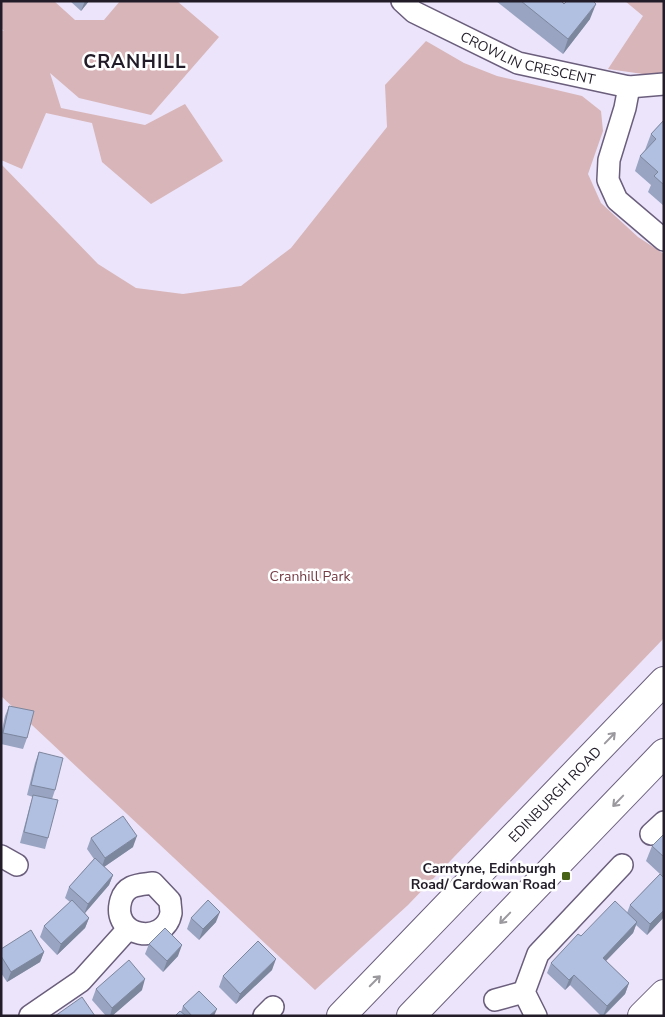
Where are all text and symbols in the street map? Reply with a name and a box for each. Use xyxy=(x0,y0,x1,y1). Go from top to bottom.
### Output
street label: CROWLIN CRESCENT xyxy=(457,27,598,89)
district label: CRANHILL xyxy=(83,49,187,75)
park label: Cranhill Park xyxy=(270,567,351,586)
one-way arrow xyxy=(603,732,616,744)
street label: EDINBURGH ROAD xyxy=(504,742,605,846)
one-way arrow xyxy=(612,794,624,807)
place label: Carntyne, Edinburgh Road/ Cardowan Road xyxy=(411,859,556,894)
marker: Carntyne, Edinburgh Road/ Cardowan Road xyxy=(560,870,572,882)
one-way arrow xyxy=(499,911,511,924)
one-way arrow xyxy=(369,975,382,987)

